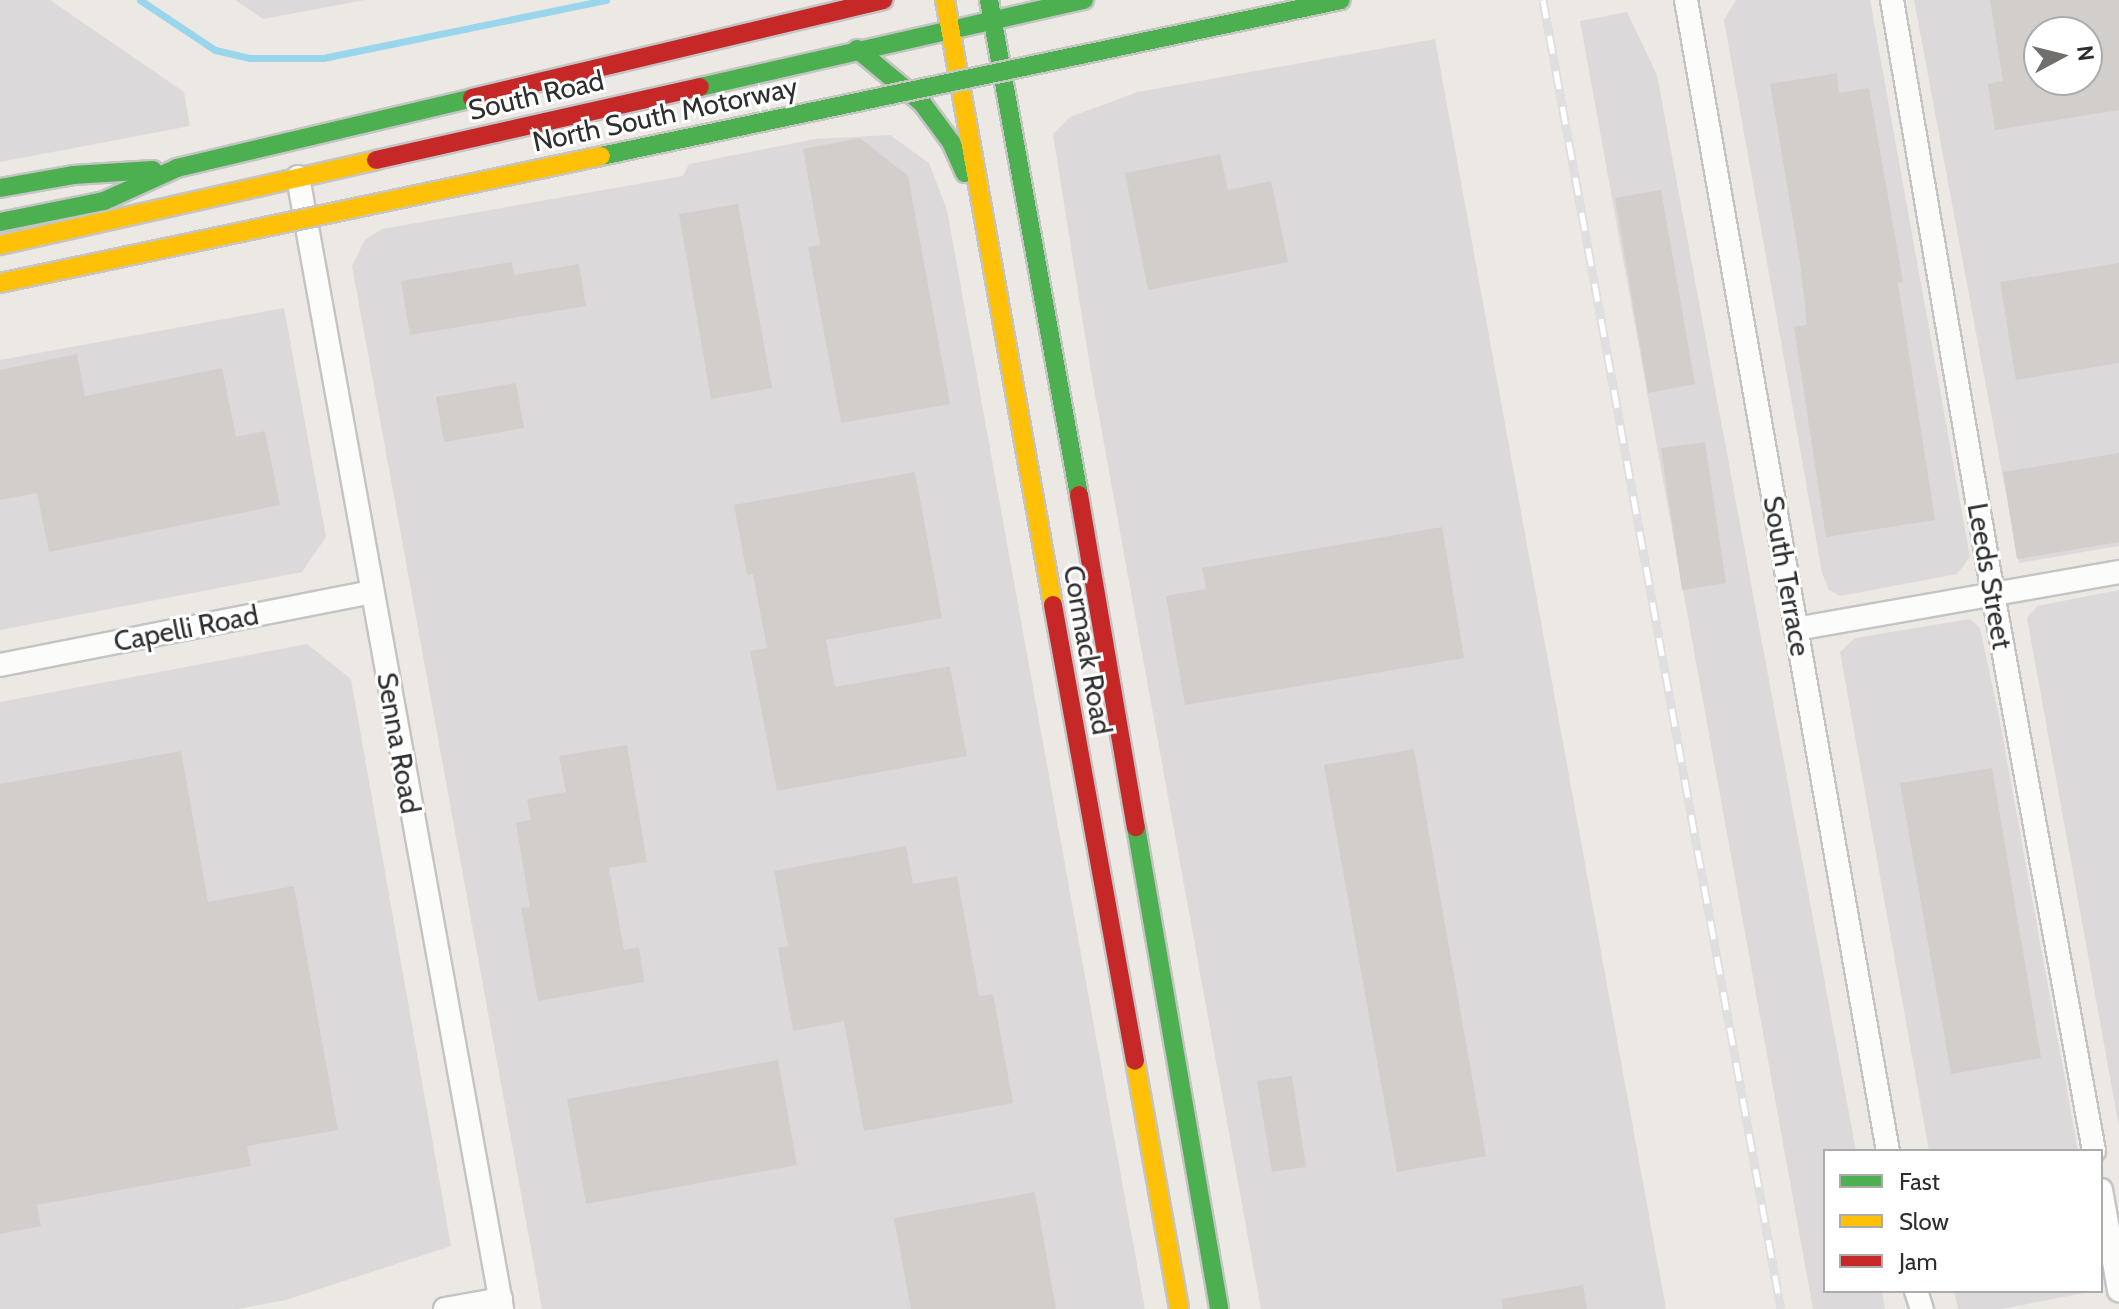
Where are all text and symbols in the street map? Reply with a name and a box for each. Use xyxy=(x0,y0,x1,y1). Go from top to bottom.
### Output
north arrow xyxy=(2023,16,2103,96)
text: N xyxy=(2071,44,2100,63)
street label: South Road xyxy=(465,63,607,127)
street label: North South Motorway xyxy=(529,69,801,159)
street label: South Terrace xyxy=(1756,493,1818,659)
street label: Leeds Street xyxy=(1961,500,2019,652)
street label: Cormack Road xyxy=(1057,563,1119,737)
street label: Capelli Road xyxy=(111,598,261,658)
street label: Senna Road xyxy=(370,670,428,816)
legend xyxy=(1823,1149,2103,1293)
text: Fast xyxy=(1899,1167,1940,1196)
text: Slow xyxy=(1899,1207,1949,1236)
text: Jam xyxy=(1899,1247,1937,1276)

